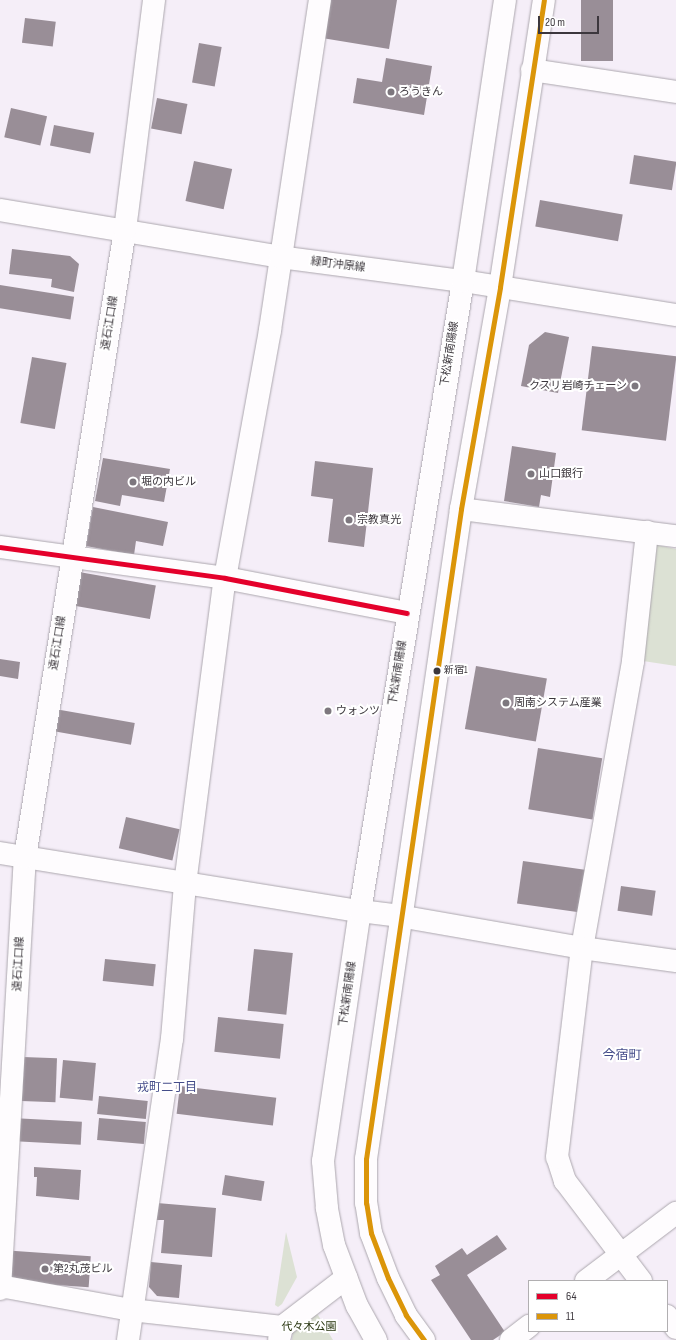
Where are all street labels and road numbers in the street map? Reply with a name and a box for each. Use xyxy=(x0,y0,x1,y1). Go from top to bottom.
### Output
street label: 緑町沖原線 xyxy=(310,255,366,275)
street label: 遠石江口線 xyxy=(99,295,121,351)
street label: 下松新南陽線 xyxy=(438,320,462,388)
street label: 遠石江口線 xyxy=(47,615,69,671)
street label: 下松新南陽線 xyxy=(386,639,410,707)
street label: 遠石江口線 xyxy=(11,936,27,992)
street label: 下松新南陽線 xyxy=(337,960,359,1028)

